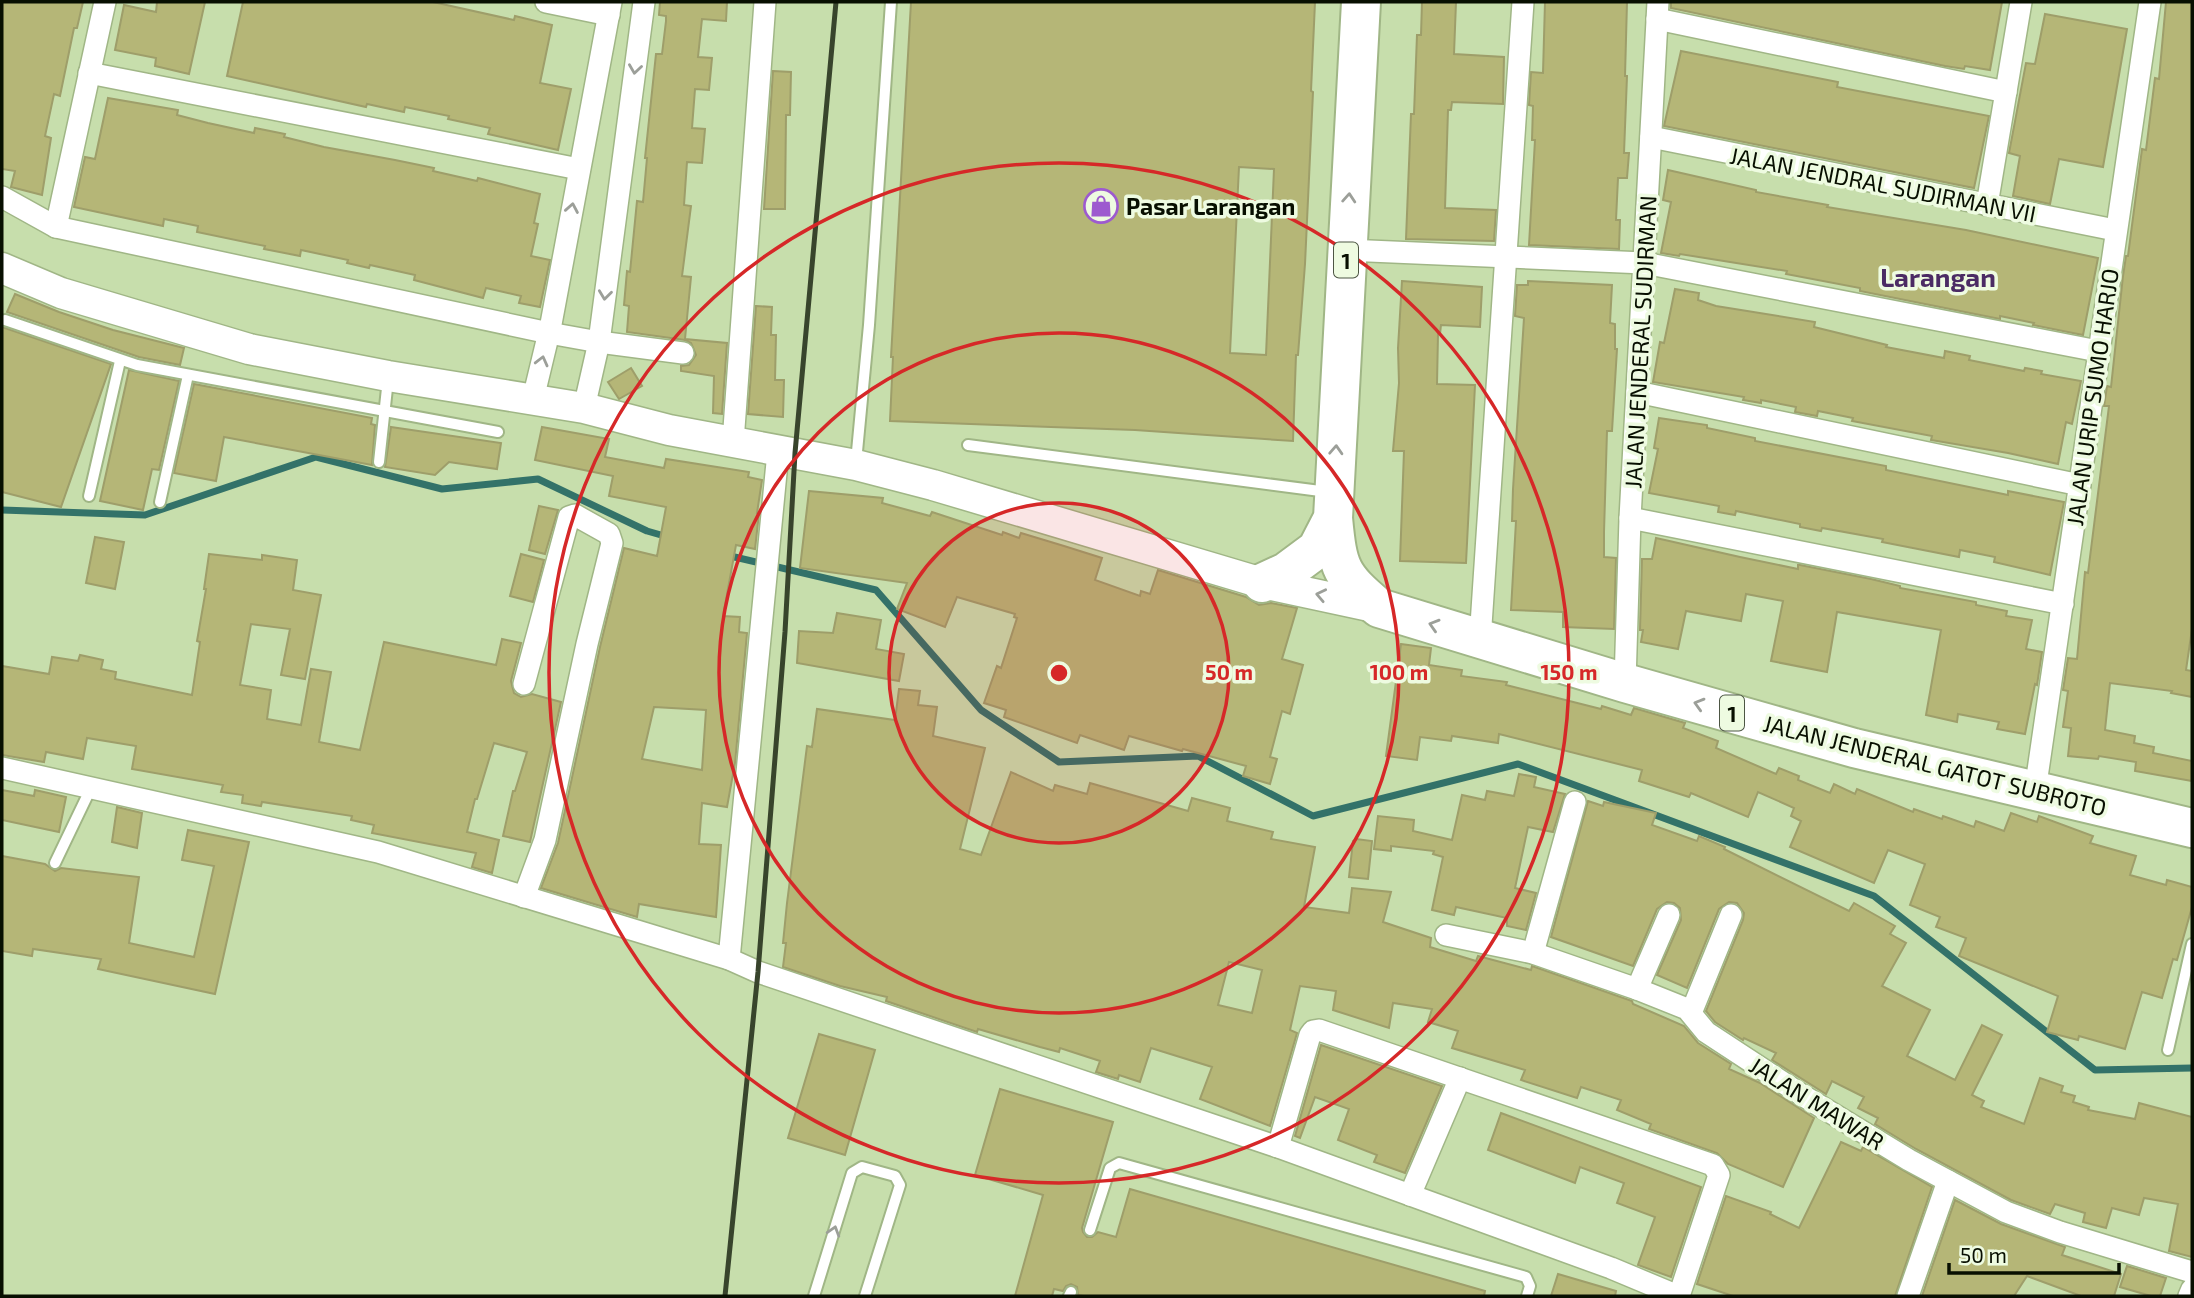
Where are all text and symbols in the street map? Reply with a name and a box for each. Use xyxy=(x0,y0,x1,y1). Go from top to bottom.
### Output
one-way arrow xyxy=(627,64,642,75)
street label: JALAN JENDRAL SUDIRMAN VII xyxy=(1728,141,2038,227)
shop icon: Pasar Larangan xyxy=(1082,187,1120,225)
place label: Pasar Larangan xyxy=(1126,192,1295,220)
one-way arrow xyxy=(1342,193,1357,204)
street label: JALAN JENDERAL SUDIRMAN xyxy=(1618,195,1662,489)
one-way arrow xyxy=(564,202,579,214)
road number: 1 xyxy=(1334,243,1358,278)
district label: Larangan xyxy=(1880,261,1996,292)
street label: JALAN URIP SUMO HARJO xyxy=(2060,267,2124,527)
one-way arrow xyxy=(598,289,613,301)
one-way arrow xyxy=(534,355,548,367)
one-way arrow xyxy=(1329,444,1344,455)
one-way arrow xyxy=(1315,589,1327,604)
one-way arrow xyxy=(1428,619,1440,634)
text: 50 m xyxy=(1205,659,1253,684)
text: 100 m xyxy=(1370,659,1428,684)
text: 150 m xyxy=(1541,659,1597,684)
centre of rings xyxy=(1047,661,1071,685)
road number: 1 xyxy=(1720,696,1744,730)
one-way arrow xyxy=(1693,698,1705,712)
street label: JALAN JENDERAL GATOT SUBROTO xyxy=(1760,709,2110,821)
street label: JALAN MAWAR xyxy=(1745,1050,1889,1156)
one-way arrow xyxy=(825,1225,840,1237)
scale bar xyxy=(1949,1232,2119,1276)
text: 50 m xyxy=(1960,1242,2007,1267)

